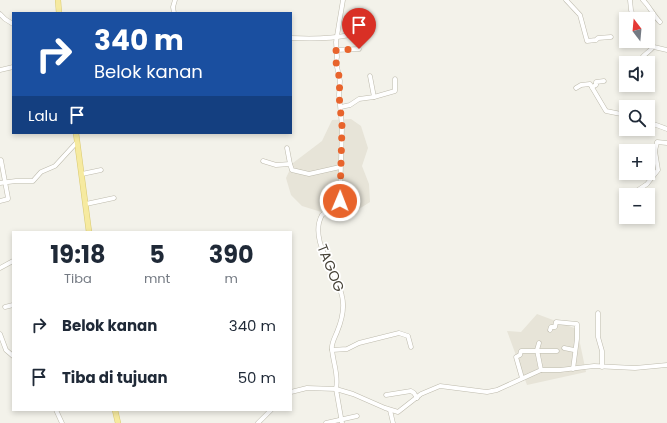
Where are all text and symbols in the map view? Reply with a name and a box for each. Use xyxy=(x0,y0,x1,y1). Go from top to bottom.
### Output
pin xyxy=(342,8,376,49)
north arrow xyxy=(619,12,655,48)
map controls xyxy=(619,12,655,224)
icon: arrive xyxy=(348,14,370,36)
text: 340 m xyxy=(94,21,184,60)
icon: right xyxy=(28,28,80,80)
button: sound xyxy=(619,56,655,92)
text: Belok kanan xyxy=(94,59,203,84)
button: search xyxy=(619,100,655,136)
icon: arrive xyxy=(66,104,88,126)
text: Lalu xyxy=(28,105,58,126)
button: + xyxy=(619,144,655,180)
position arrow xyxy=(319,180,361,222)
button: − xyxy=(619,188,655,224)
text: 19:18 xyxy=(50,238,106,271)
text: 5 xyxy=(149,238,165,271)
text: 390 xyxy=(209,238,254,271)
street label: TAGOG xyxy=(312,241,350,295)
text: Tiba xyxy=(64,269,92,288)
text: mnt xyxy=(144,269,170,288)
text: m xyxy=(224,269,238,288)
icon: right xyxy=(28,314,50,336)
text: Belok kanan xyxy=(62,315,157,336)
text: 340 m xyxy=(229,315,276,336)
icon: arrive xyxy=(28,366,50,388)
text: Tiba di tujuan xyxy=(62,367,168,388)
text: 50 m xyxy=(238,367,276,388)

